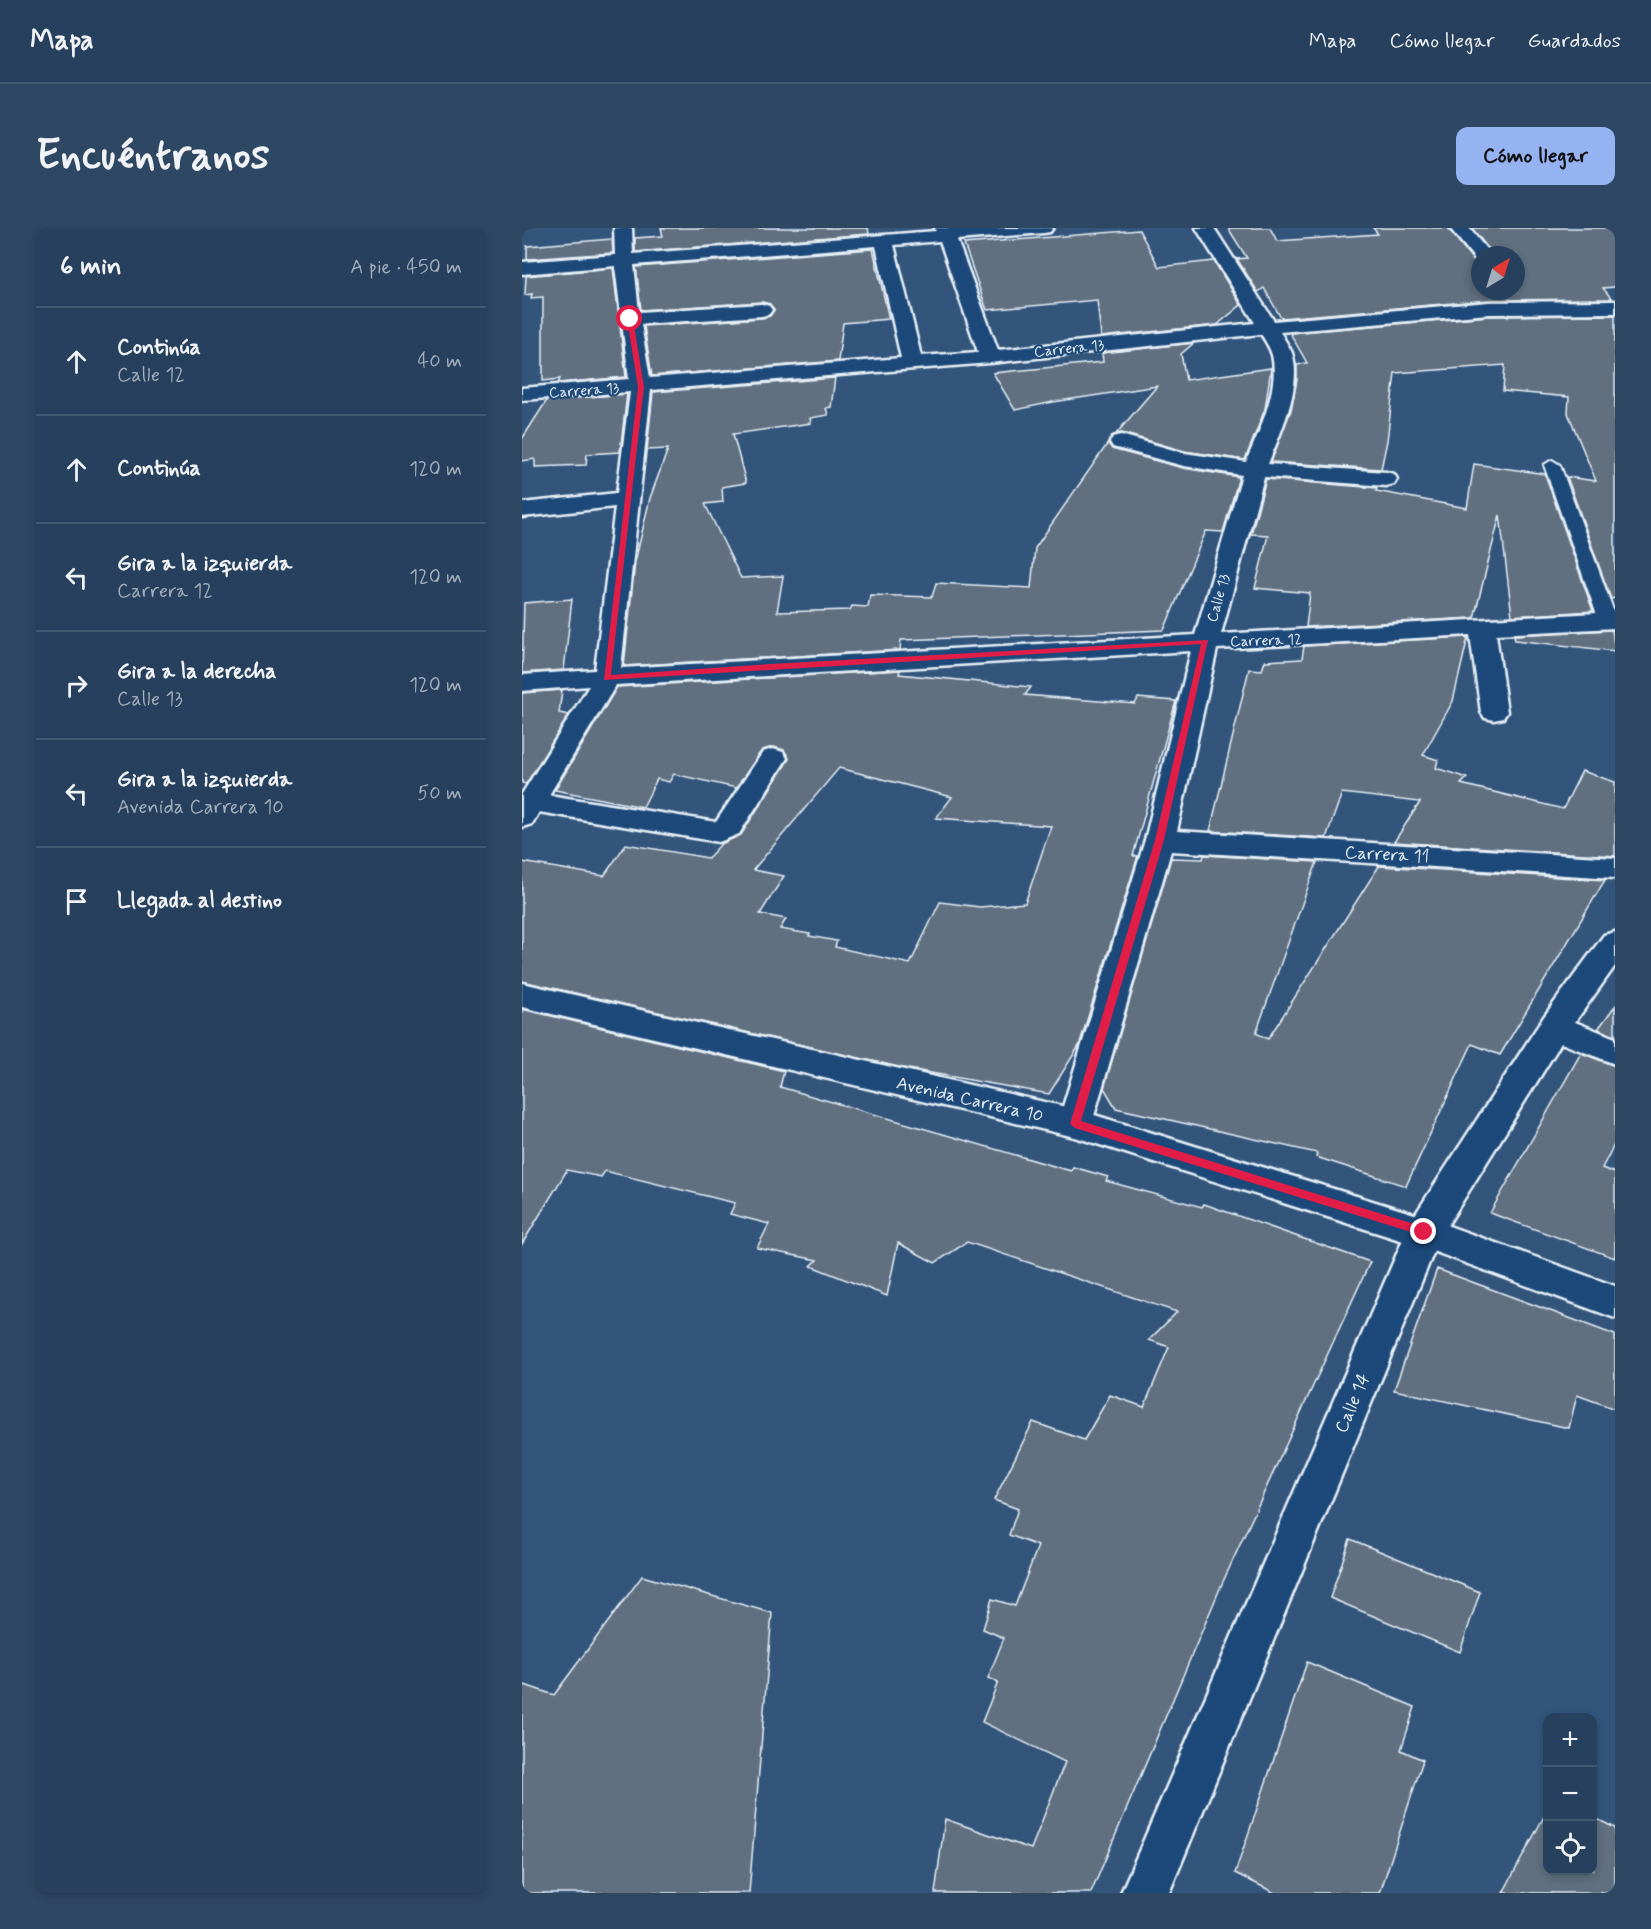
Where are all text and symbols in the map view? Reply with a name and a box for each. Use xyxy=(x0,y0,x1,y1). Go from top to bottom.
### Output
text: Mapa xyxy=(30,23,94,60)
text: Mapa xyxy=(1309,27,1357,55)
text: Cómo llegar xyxy=(1390,27,1495,55)
text: Guardados xyxy=(1528,27,1621,55)
button: Cómo llegar xyxy=(1456,127,1615,185)
text: Encuéntranos xyxy=(36,129,269,184)
north arrow xyxy=(1471,246,1525,300)
text: 6 min xyxy=(60,250,122,284)
text: A pie · 450 m xyxy=(350,254,462,281)
route start xyxy=(616,305,642,331)
text: Continúa xyxy=(117,334,201,362)
street label: Carrera 13 xyxy=(1033,335,1105,363)
icon: ahead xyxy=(60,345,93,378)
text: 40 m xyxy=(418,348,462,375)
text: Calle 12 xyxy=(117,362,185,389)
street label: Carrera 13 xyxy=(548,379,620,403)
icon: ahead xyxy=(60,453,93,486)
text: Continúa xyxy=(117,455,201,483)
text: 120 m xyxy=(409,456,462,483)
text: Gira a la izquierda xyxy=(117,550,292,578)
icon: left xyxy=(60,561,93,594)
text: 120 m xyxy=(409,564,462,591)
street label: Calle 13 xyxy=(1203,572,1235,625)
text: Carrera 12 xyxy=(117,578,213,605)
street label: Carrera 12 xyxy=(1230,630,1302,652)
text: Gira a la derecha xyxy=(117,658,277,686)
icon: right xyxy=(60,669,93,702)
text: 120 m xyxy=(409,672,462,699)
text: Calle 13 xyxy=(117,686,183,713)
text: Gira a la izquierda xyxy=(117,766,292,794)
icon: left xyxy=(60,777,93,810)
text: 50 m xyxy=(417,780,462,807)
text: Avenida Carrera 10 xyxy=(117,794,284,821)
street label: Carrera 11 xyxy=(1344,841,1430,869)
icon: arrive xyxy=(60,885,93,918)
text: Llegada al destino xyxy=(117,887,282,915)
street label: Avenida Carrera 10 xyxy=(894,1071,1046,1129)
route end xyxy=(1410,1218,1436,1244)
street label: Calle 14 xyxy=(1330,1370,1376,1437)
map controls xyxy=(1543,1713,1597,1875)
button: + xyxy=(1543,1713,1597,1767)
button: − xyxy=(1543,1767,1597,1821)
button: locate xyxy=(1543,1821,1597,1875)

